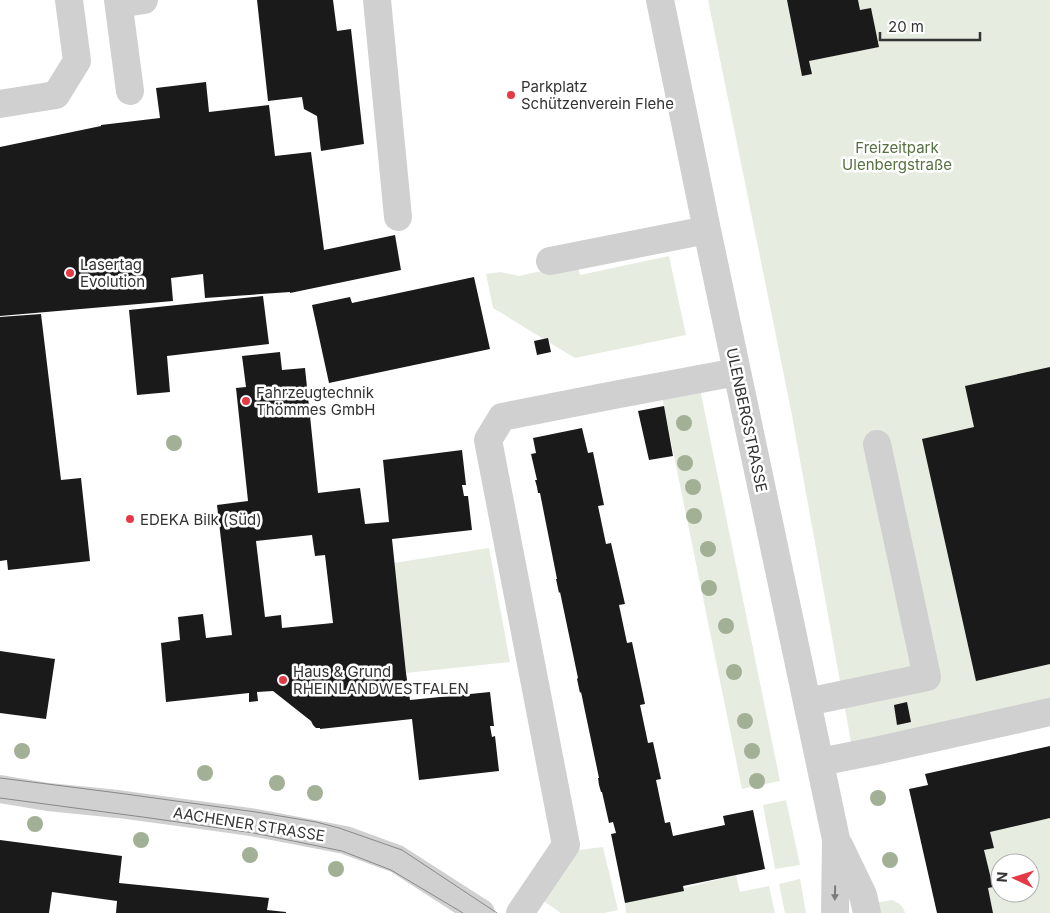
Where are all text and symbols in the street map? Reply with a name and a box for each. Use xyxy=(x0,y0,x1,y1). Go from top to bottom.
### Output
scale bar xyxy=(880,10,980,42)
text: 20 m xyxy=(888,17,924,36)
place label: Parkplatz Schützenverein Flehe xyxy=(521,77,674,113)
marker: Parkplatz Schützenverein Flehe xyxy=(505,89,517,101)
park label: Freizeitpark Ulenbergstraße xyxy=(842,138,952,174)
place label: Lasertag Evolution xyxy=(80,255,145,291)
marker: Lasertag Evolution xyxy=(64,267,76,279)
street label: ULENBERGSTRASSE xyxy=(722,346,772,494)
place label: Fahrzeugtechnik Thömmes GmbH xyxy=(256,383,375,419)
marker: Fahrzeugtechnik Thömmes GmbH xyxy=(240,395,252,407)
place label: EDEKA Bilk (Süd) xyxy=(140,510,262,529)
marker: EDEKA Bilk (Süd) xyxy=(124,513,136,525)
place label: Haus & Grund RHEINLANDWESTFALEN xyxy=(293,662,469,698)
marker: Haus & Grund RHEINLANDWESTFALEN xyxy=(277,674,289,686)
street label: AACHENER STRASSE xyxy=(172,803,326,845)
north arrow xyxy=(990,853,1040,903)
text: N xyxy=(993,871,1010,883)
one-way arrow xyxy=(831,886,839,902)

